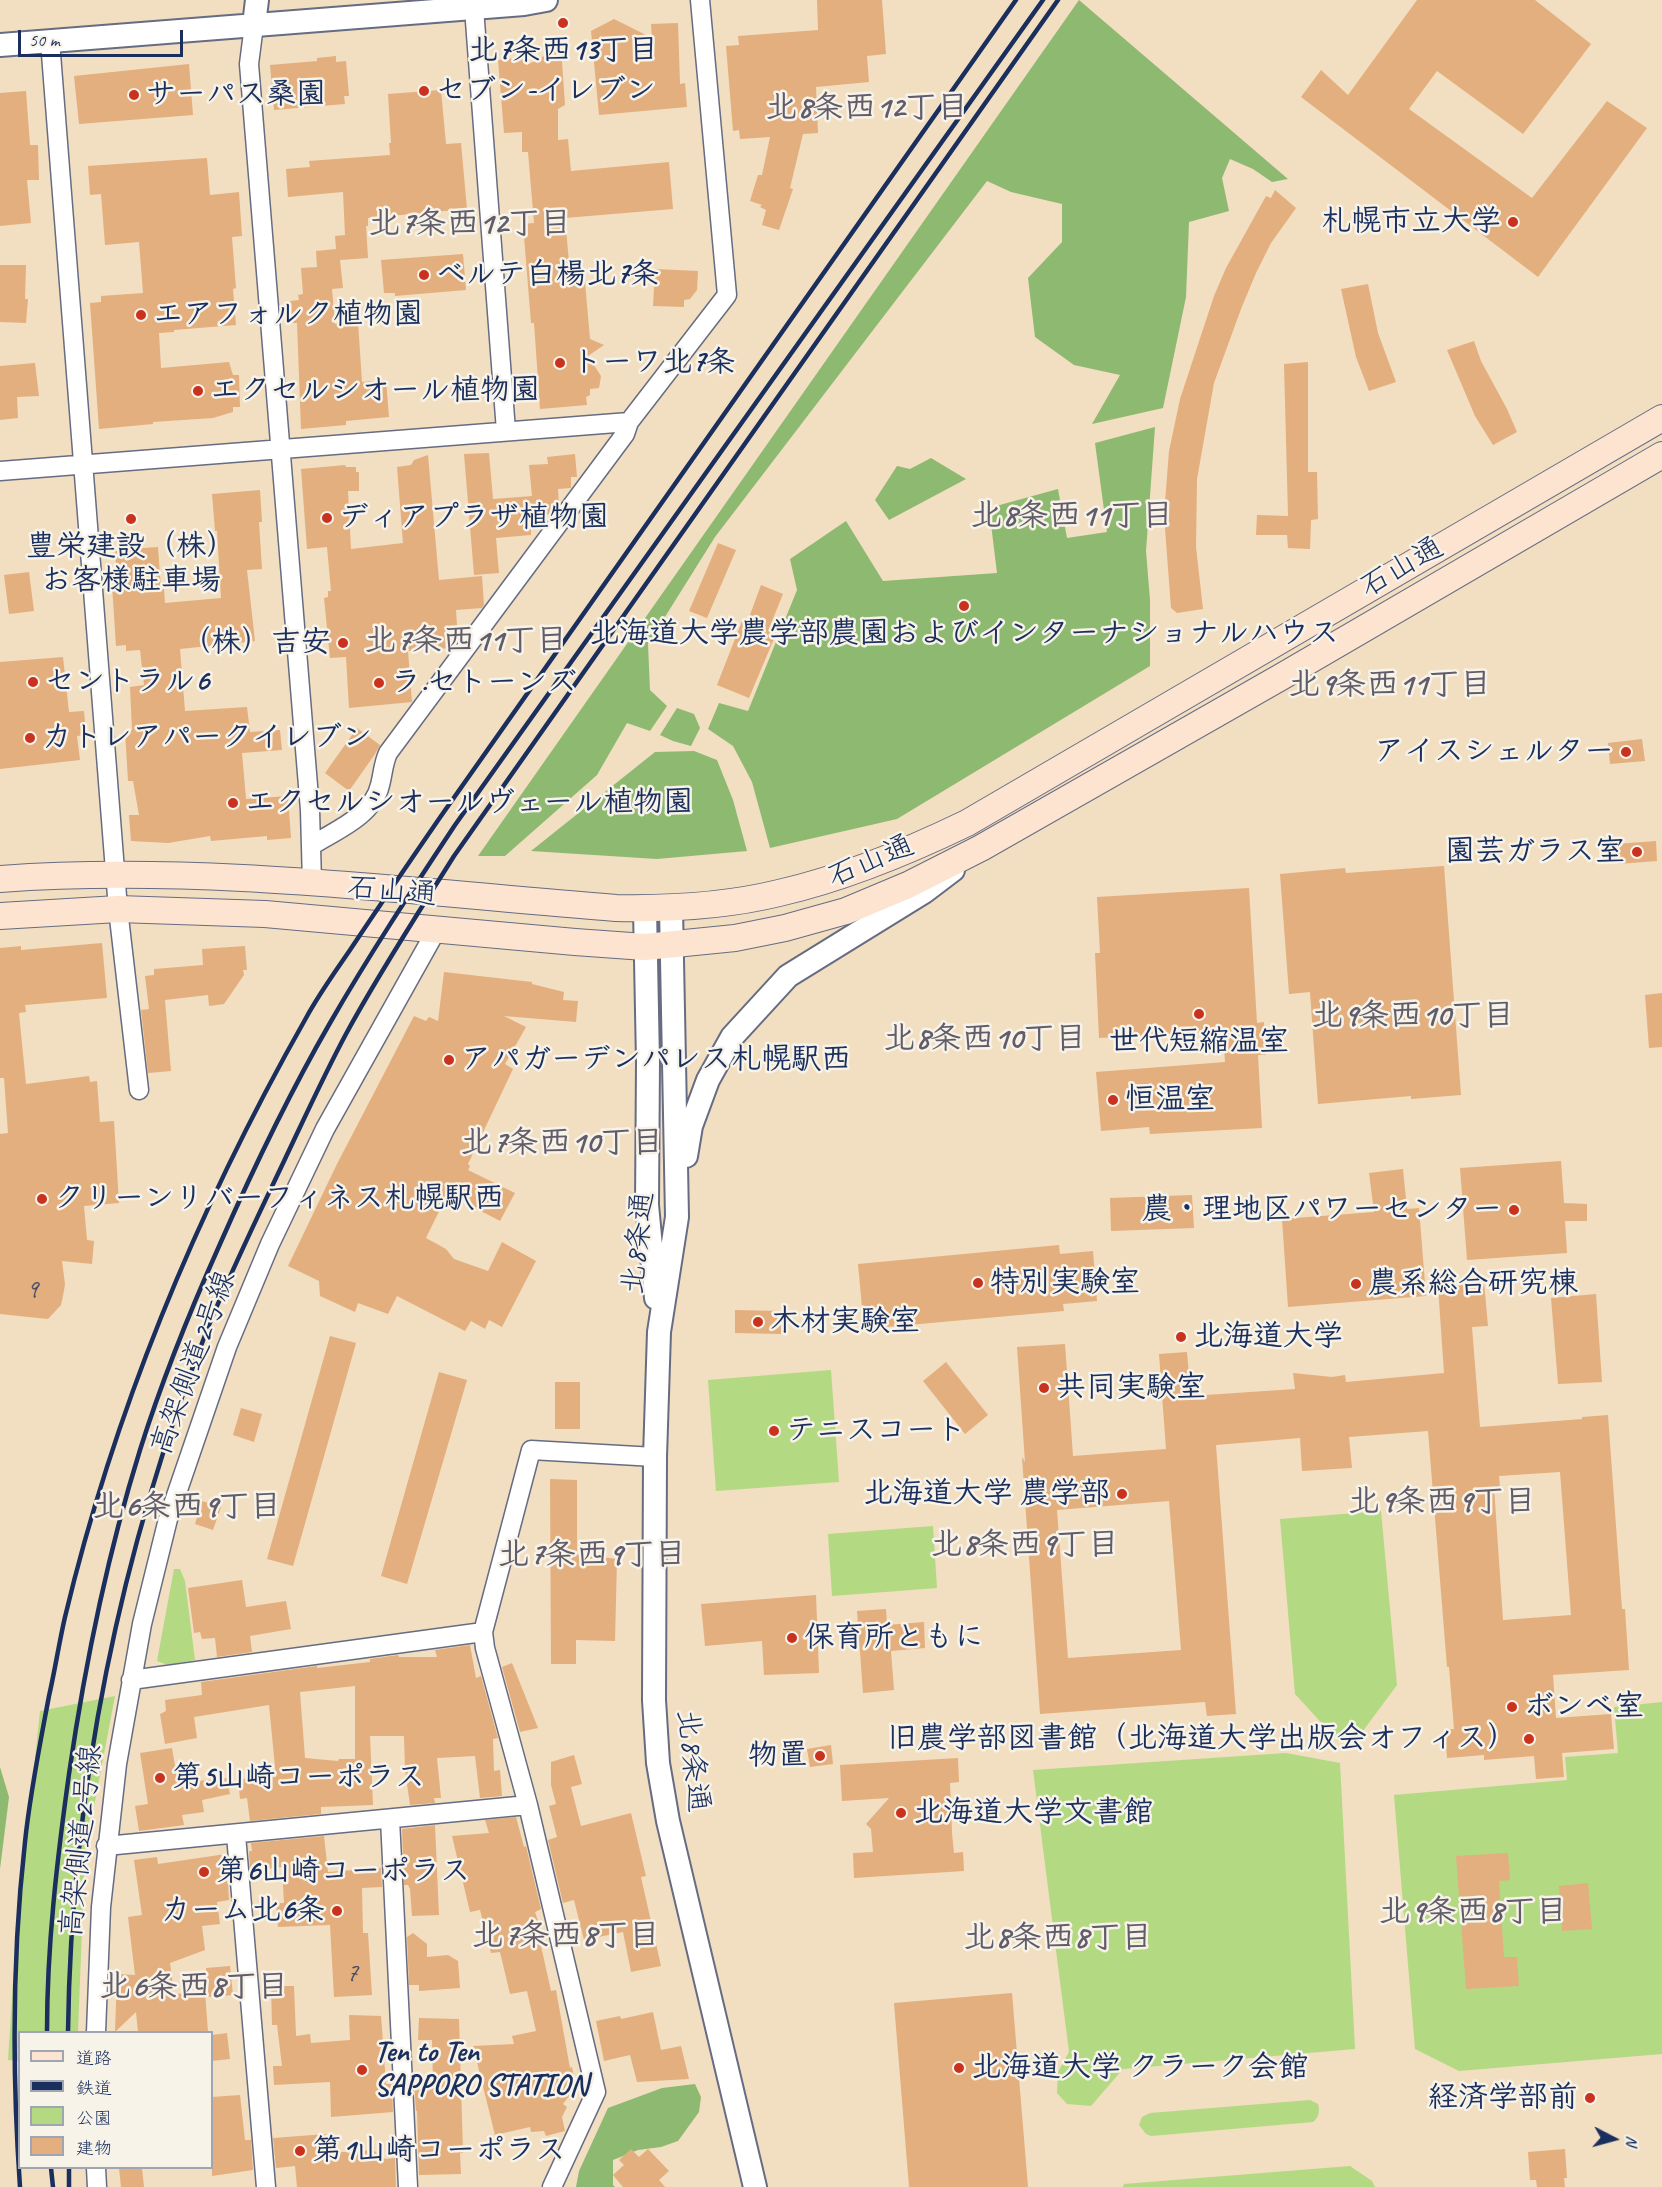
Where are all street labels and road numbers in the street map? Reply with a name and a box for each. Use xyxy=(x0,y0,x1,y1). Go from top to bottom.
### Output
street label: 石山通 xyxy=(1354,530,1450,606)
street label: 石山通 xyxy=(823,828,919,896)
street label: 石山通 xyxy=(346,870,438,914)
street label: 北8条通 xyxy=(616,1190,662,1296)
street label: 高架側道2号線 xyxy=(144,1266,244,1460)
street label: 北8条通 xyxy=(668,1707,716,1815)
street label: 高架側道2号線 xyxy=(54,1743,110,1939)

